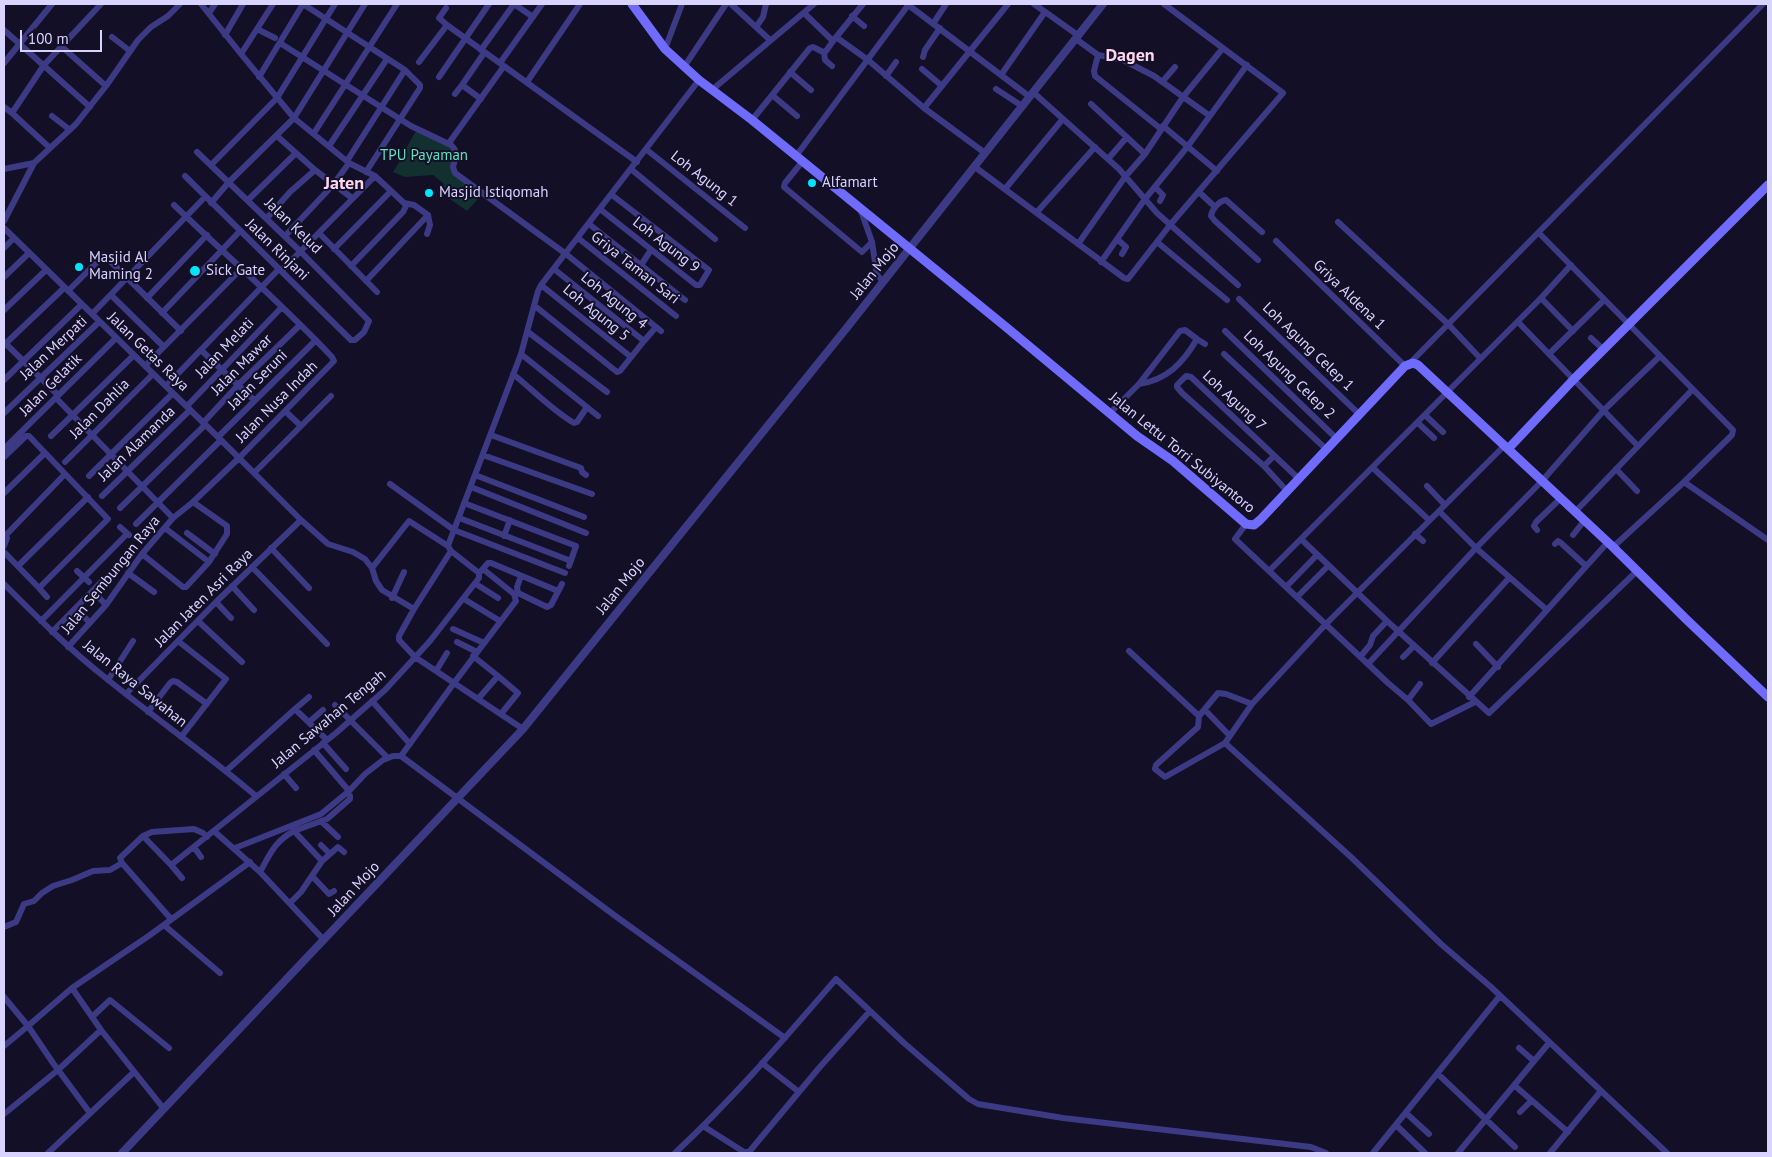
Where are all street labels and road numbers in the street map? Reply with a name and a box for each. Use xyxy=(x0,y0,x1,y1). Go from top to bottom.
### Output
street label: Loh Agung 1 xyxy=(667,147,741,211)
street label: Jalan Kelud xyxy=(261,194,325,258)
street label: Loh Agung 9 xyxy=(629,213,703,277)
street label: Jalan Rinjani xyxy=(242,216,312,284)
street label: Griya Taman Sari xyxy=(587,228,683,308)
street label: Jalan Mojo xyxy=(847,239,903,303)
street label: Griya Aldena 1 xyxy=(1309,256,1389,334)
street label: Loh Agung 4 xyxy=(577,269,651,333)
street label: Loh Agung 5 xyxy=(559,281,633,345)
street label: Loh Agung Celep 1 xyxy=(1259,299,1357,395)
street label: Jalan Getas Raya xyxy=(104,309,192,395)
street label: Jalan Merpati xyxy=(17,312,91,384)
street label: Jalan Melati xyxy=(192,314,258,382)
street label: Loh Agung Celep 2 xyxy=(1240,327,1338,423)
street label: Jalan Mawar xyxy=(208,331,276,399)
street label: Jalan Seruni xyxy=(224,346,292,414)
street label: Jalan Gelatik xyxy=(16,350,86,420)
street label: Jalan Nusa Indah xyxy=(232,357,322,447)
street label: Loh Agung 7 xyxy=(1199,367,1269,435)
street label: Jalan Dahlia xyxy=(66,375,134,443)
street label: Jalan Lettu Torri Subiyantoro xyxy=(1106,389,1258,517)
street label: Jalan Alamanda xyxy=(95,403,179,485)
street label: Jalan Sembungan Raya xyxy=(58,512,164,638)
street label: Jalan Jaten Asri Raya xyxy=(151,545,257,651)
street label: Jalan Mojo xyxy=(593,554,649,618)
street label: Jalan Raya Sawahan xyxy=(80,637,190,731)
street label: Jalan Sawahan Tengah xyxy=(268,666,390,772)
street label: Jalan Mojo xyxy=(324,858,384,920)

